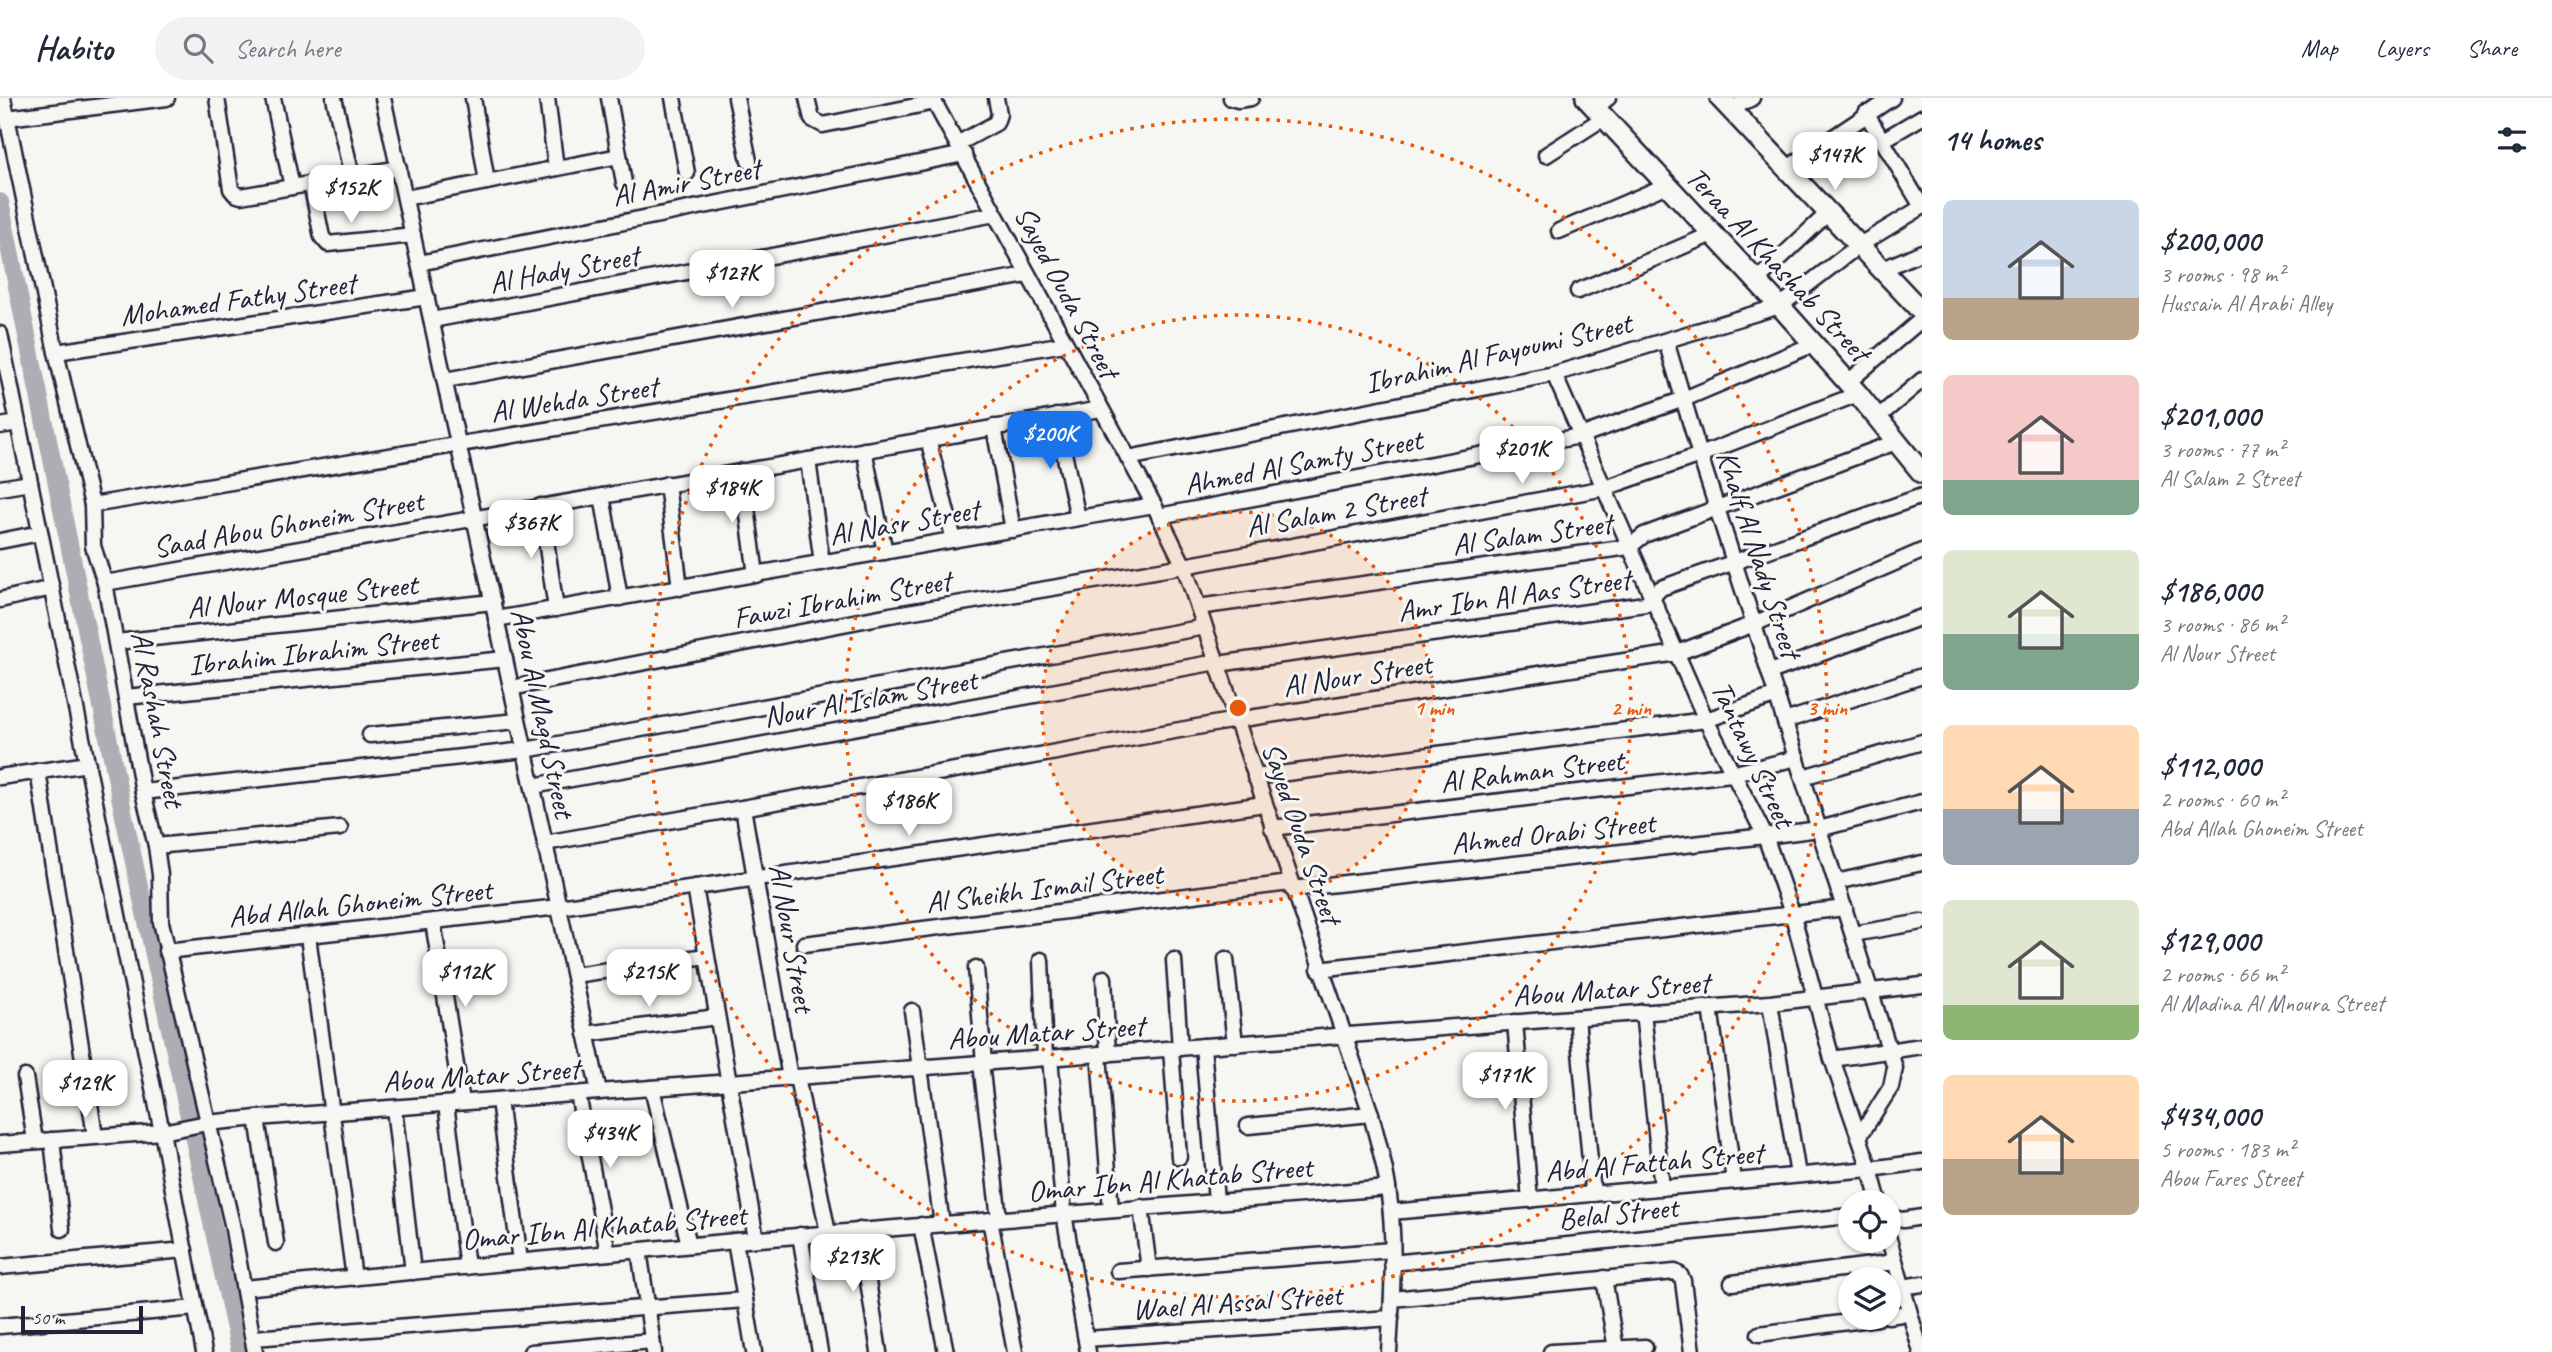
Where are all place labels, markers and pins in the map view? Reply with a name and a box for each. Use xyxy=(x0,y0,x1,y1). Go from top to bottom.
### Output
pin: $147K xyxy=(1786,132,1884,192)
pin: $152K xyxy=(302,166,400,225)
pin: $127K xyxy=(683,250,781,310)
pin: $200K xyxy=(1001,412,1099,471)
pin: $201K xyxy=(1473,426,1571,486)
pin: $184K xyxy=(683,466,781,525)
pin: $367K xyxy=(482,500,580,560)
centre of rings xyxy=(1226,696,1250,720)
pin: $186K xyxy=(860,778,958,838)
pin: $112K xyxy=(416,950,514,1009)
pin: $215K xyxy=(600,950,698,1009)
pin: $171K xyxy=(1456,1052,1554,1112)
pin: $129K xyxy=(36,1060,134,1120)
pin: $434K xyxy=(561,1110,659,1170)
pin: $213K xyxy=(804,1234,902,1294)

